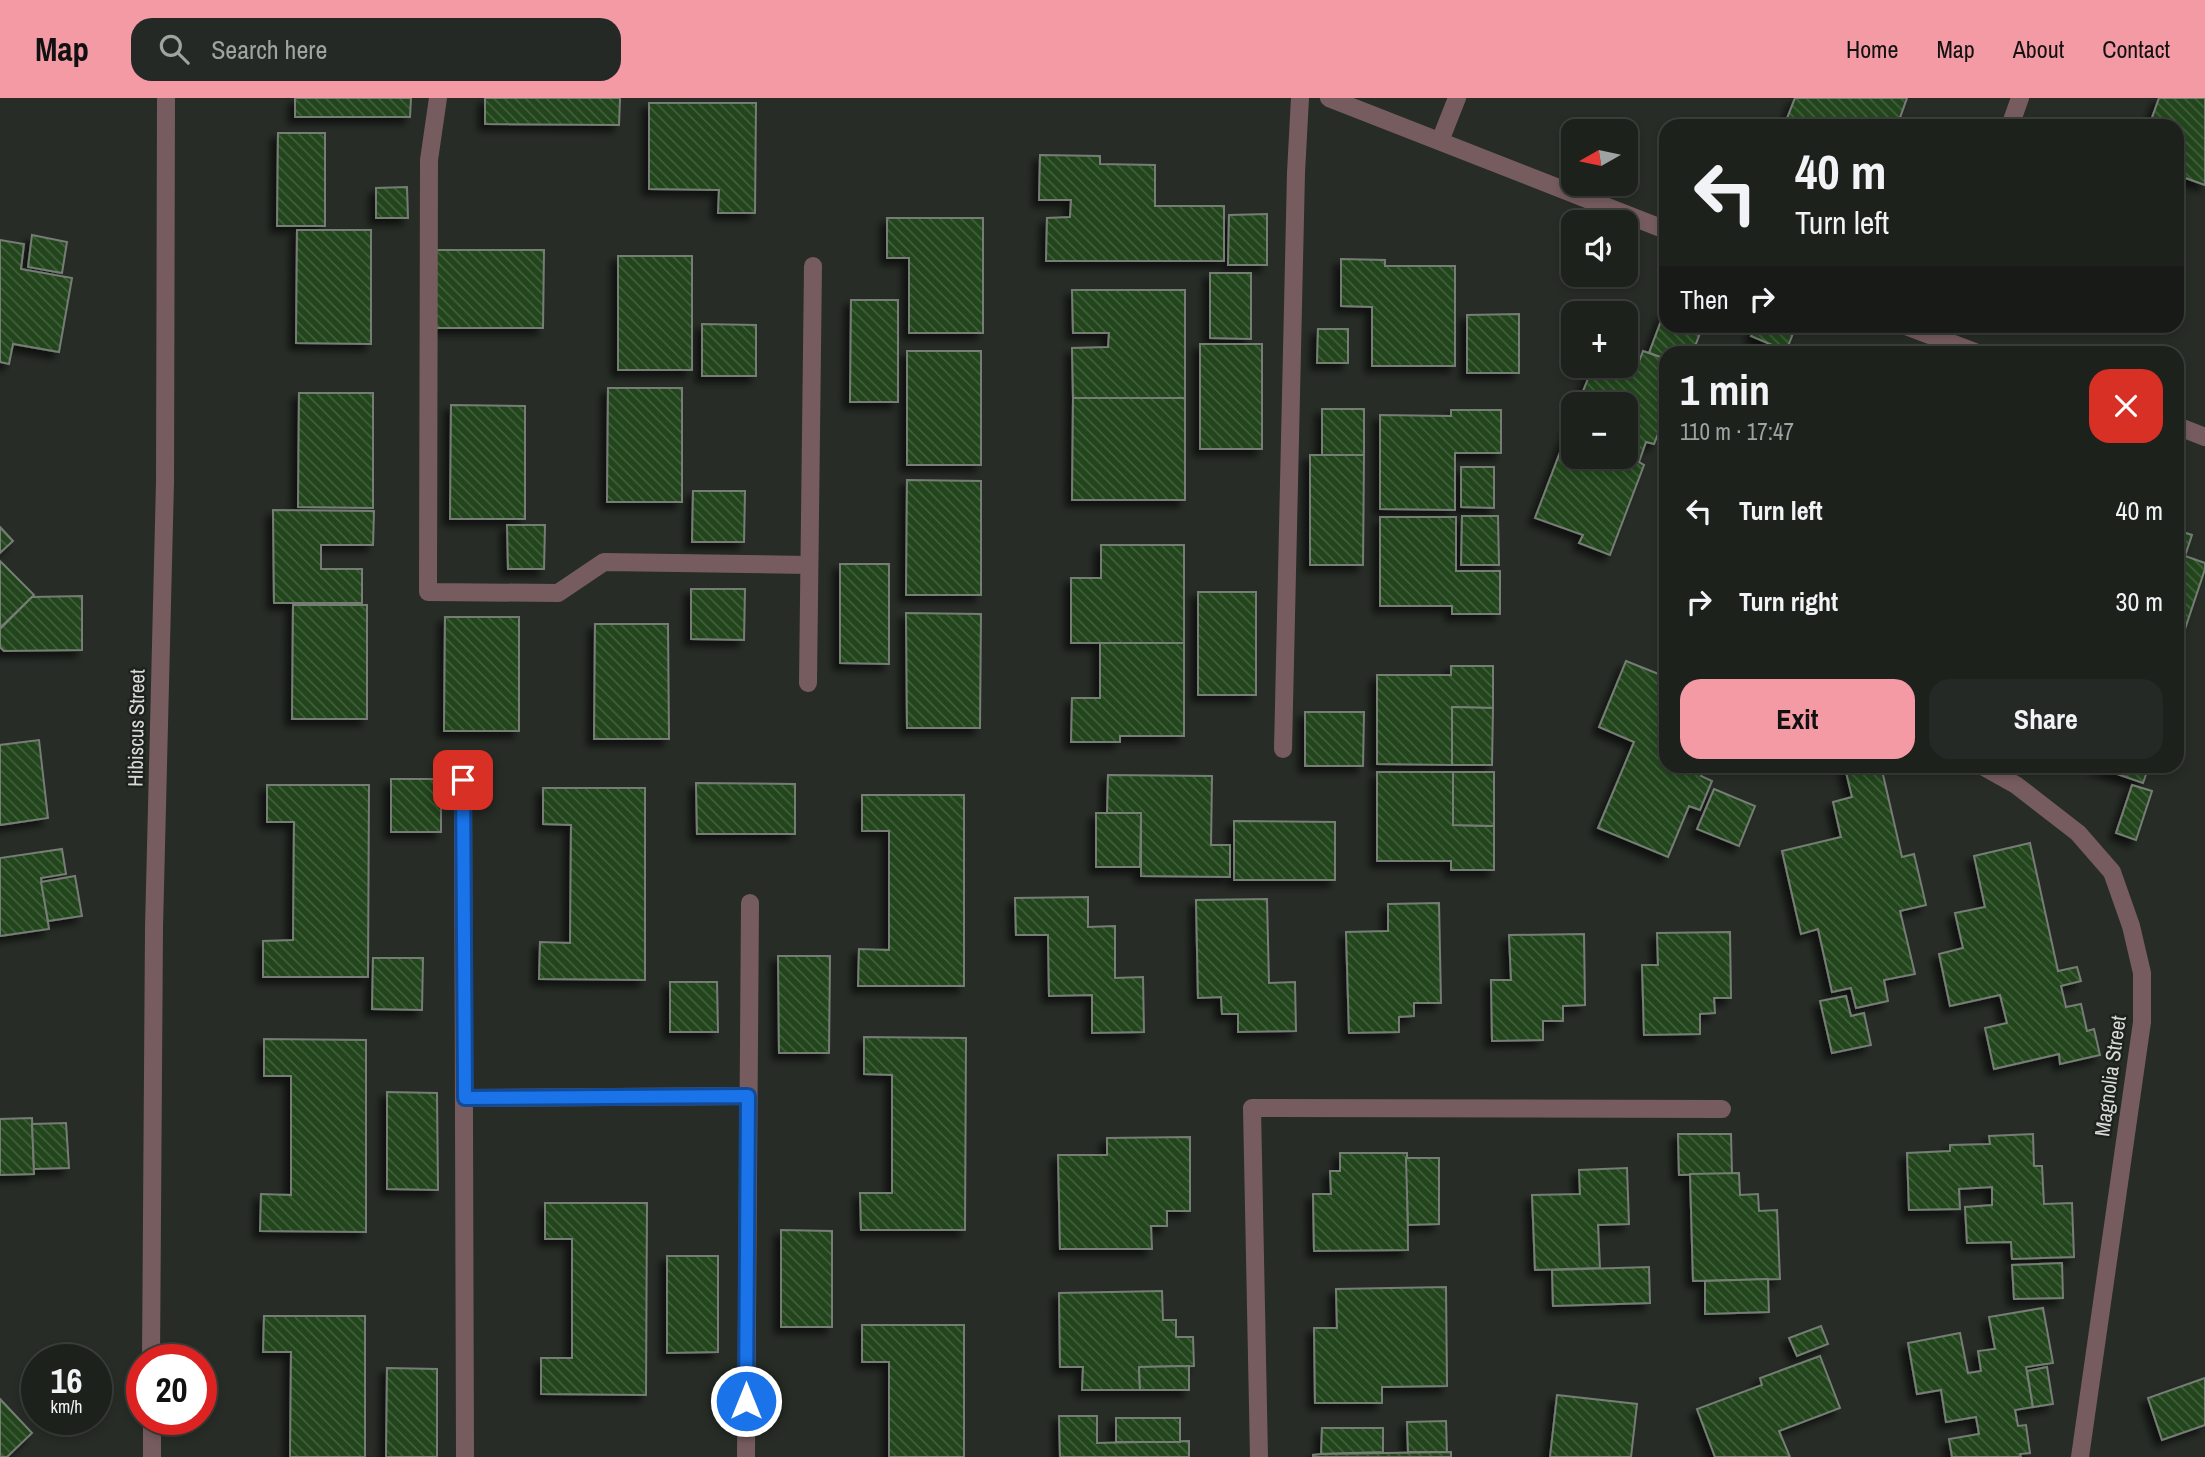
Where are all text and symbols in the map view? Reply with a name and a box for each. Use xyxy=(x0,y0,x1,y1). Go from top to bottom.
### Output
search box xyxy=(131,18,621,81)
text: Map xyxy=(35,27,89,71)
icon: search xyxy=(155,30,193,68)
text: Search here xyxy=(211,32,327,67)
text: Home xyxy=(1846,33,1898,65)
text: Map xyxy=(1936,33,1975,65)
text: About xyxy=(2013,33,2064,65)
text: Contact xyxy=(2102,33,2170,65)
north arrow xyxy=(1561,119,1638,196)
map controls xyxy=(1561,119,1638,469)
text: 40 m xyxy=(1795,138,1887,204)
icon: left xyxy=(1680,147,1771,238)
text: Turn left xyxy=(1795,201,1889,244)
button: sound xyxy=(1561,210,1638,287)
icon: right xyxy=(1743,280,1781,318)
text: Then xyxy=(1680,282,1729,317)
button: + xyxy=(1561,301,1638,378)
text: 1 min xyxy=(1680,362,1770,418)
button: close xyxy=(2089,369,2163,443)
button: − xyxy=(1561,392,1638,469)
text: 110 m · 17:47 xyxy=(1680,416,1794,447)
icon: left xyxy=(1680,492,1718,530)
text: Turn left xyxy=(1739,493,1823,528)
text: 40 m xyxy=(2116,493,2163,528)
icon: right xyxy=(1680,583,1718,621)
text: Turn right xyxy=(1739,584,1838,619)
text: 30 m xyxy=(2116,584,2163,619)
street label: Hibiscus Street xyxy=(120,669,152,787)
button: Exit xyxy=(1680,679,1915,759)
button: Share xyxy=(1929,679,2163,759)
pin xyxy=(433,750,493,810)
icon: arrive xyxy=(444,761,482,799)
street label: Magnolia Street xyxy=(2087,1014,2133,1138)
speed limit sign: 20 xyxy=(126,1344,217,1435)
text: 16 xyxy=(51,1357,82,1404)
position arrow xyxy=(709,1364,783,1438)
text: km/h xyxy=(51,1394,83,1419)

